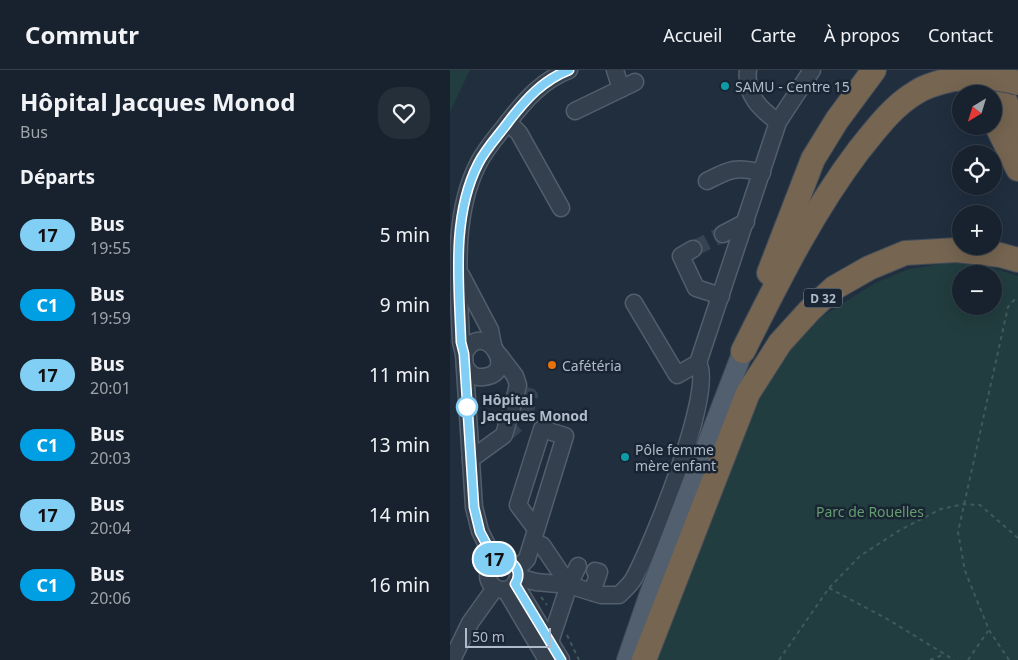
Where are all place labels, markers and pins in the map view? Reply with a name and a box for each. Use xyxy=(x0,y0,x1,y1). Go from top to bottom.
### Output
place label: SAMU - Centre 15 xyxy=(735,77,850,96)
marker: SAMU - Centre 15 xyxy=(719,80,731,92)
place label: Cafétéria xyxy=(562,356,622,375)
marker: Cafétéria xyxy=(546,359,558,371)
place label: Hôpital Jacques Monod xyxy=(480,390,588,425)
marker: Hôpital Jacques Monod xyxy=(456,396,478,418)
place label: Pôle femme mère enfant xyxy=(635,440,716,475)
marker: Pôle femme mère enfant xyxy=(619,451,631,463)

